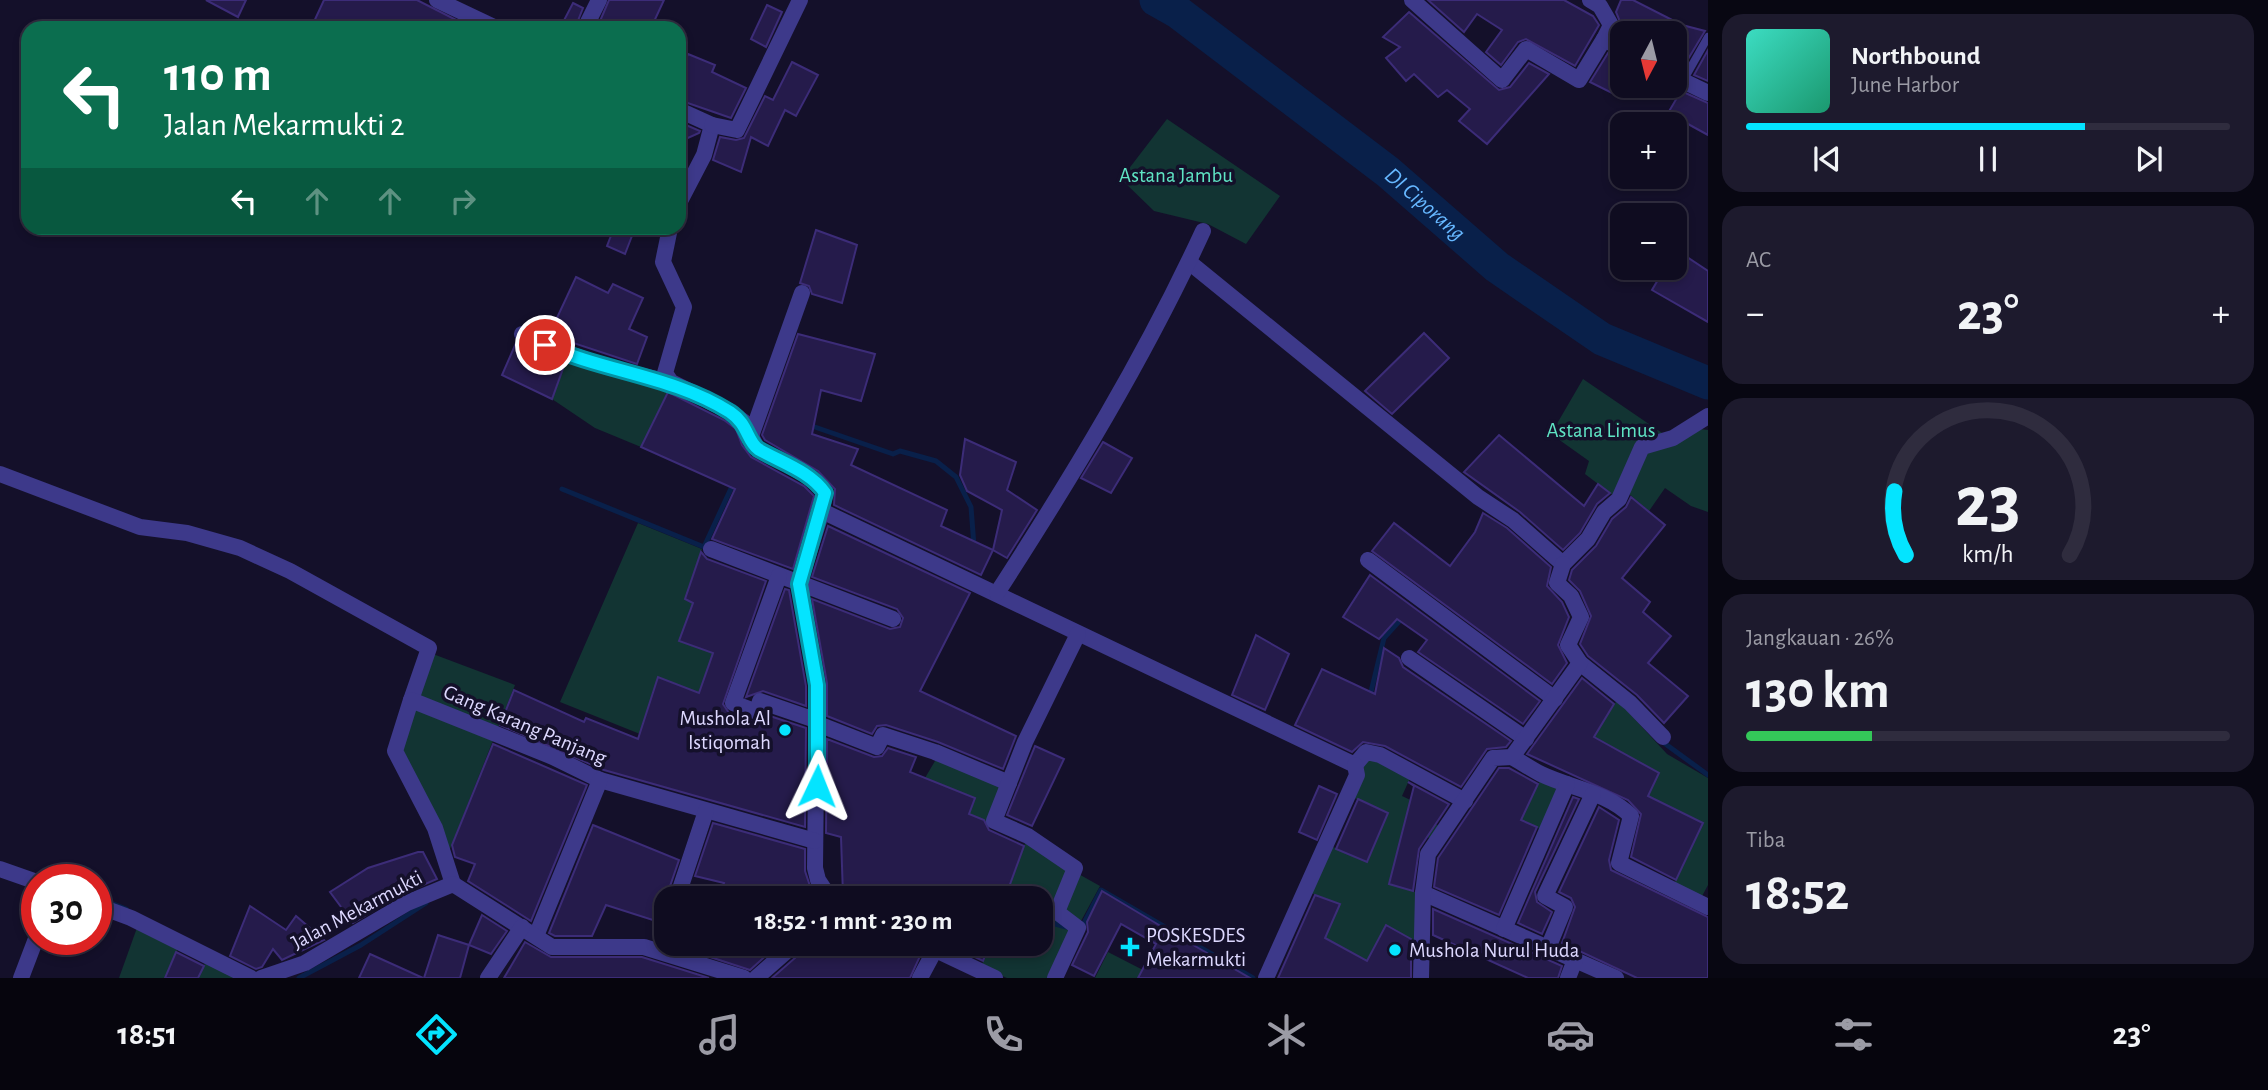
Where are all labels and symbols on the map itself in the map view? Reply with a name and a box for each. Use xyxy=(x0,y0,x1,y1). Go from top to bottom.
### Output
north arrow xyxy=(1610,21,1687,98)
water label: DI Ciporang xyxy=(1380,163,1469,245)
park label: Astana Jambu xyxy=(1119,165,1233,186)
pin xyxy=(515,315,575,375)
park label: Astana Limus xyxy=(1546,420,1656,441)
street label: Gang Karang Panjang xyxy=(441,681,610,769)
place label: Mushola Al Istiqomah xyxy=(679,708,771,753)
marker: Mushola Al Istiqomah xyxy=(777,722,793,738)
position arrow xyxy=(780,749,854,823)
speed limit sign: 30 xyxy=(21,864,112,955)
street label: Jalan Mekarmukti xyxy=(288,867,426,953)
place label: POSKESDES Mekarmukti xyxy=(1146,925,1246,970)
marker: POSKESDES Mekarmukti xyxy=(1120,937,1140,957)
place label: Mushola Nurul Huda xyxy=(1409,940,1580,961)
marker: Mushola Nurul Huda xyxy=(1387,942,1403,958)

